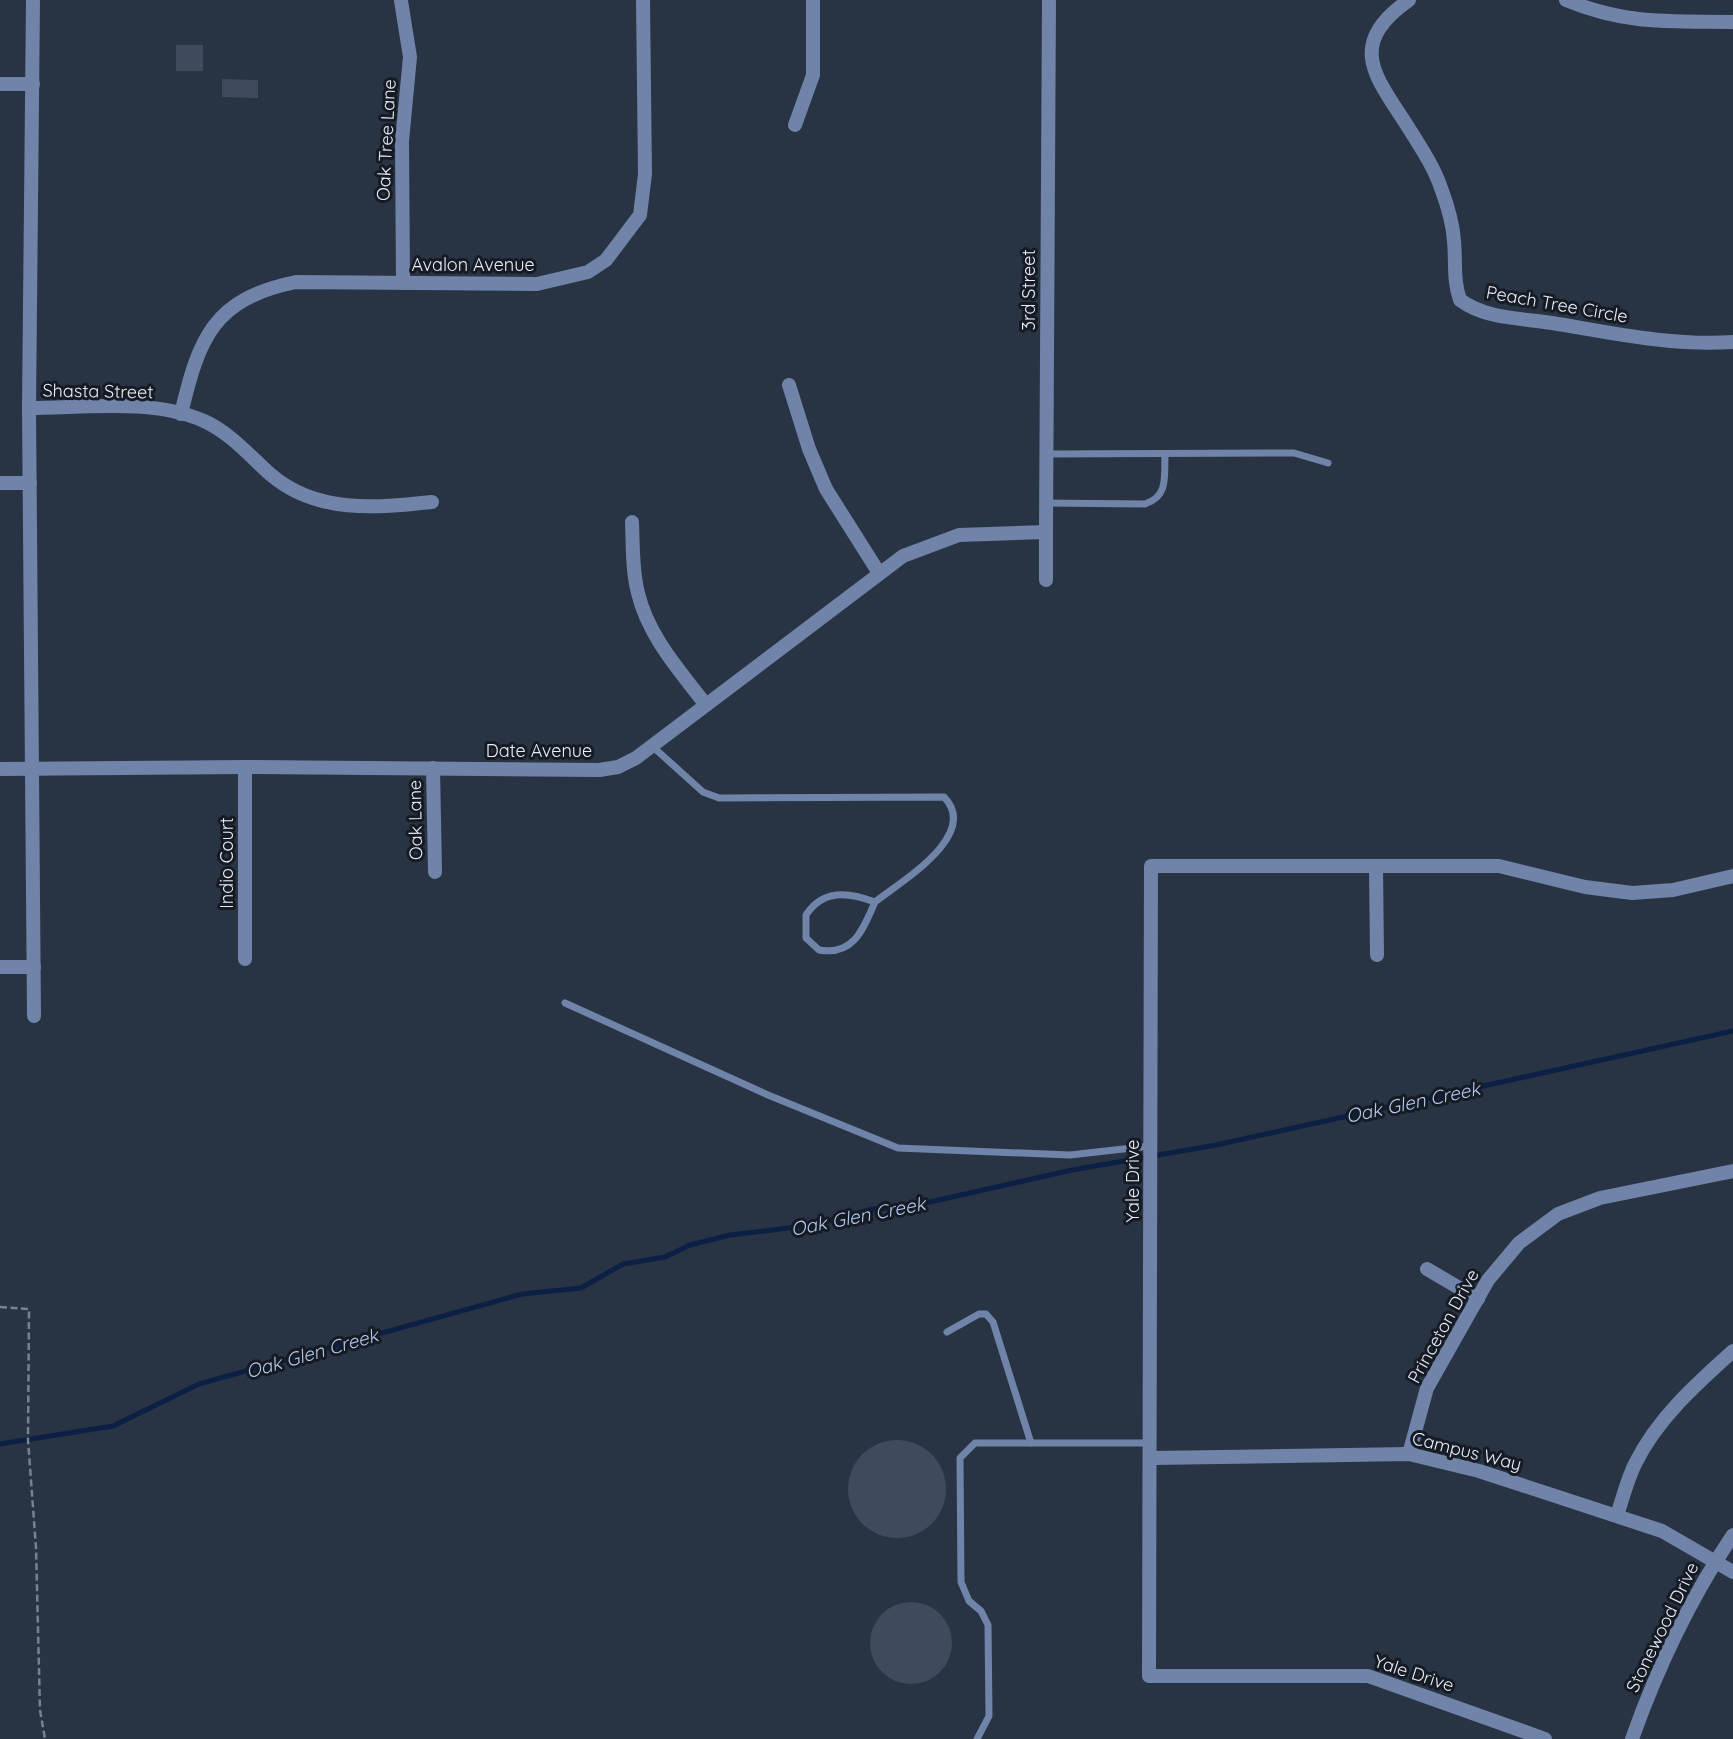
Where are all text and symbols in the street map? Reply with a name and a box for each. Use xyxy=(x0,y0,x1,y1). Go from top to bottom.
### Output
street label: Oak Tree Lane xyxy=(371,79,401,201)
street label: 3rd Street xyxy=(1017,250,1040,330)
street label: Avalon Avenue xyxy=(411,253,535,276)
street label: Peach Tree Circle xyxy=(1484,280,1630,328)
street label: Shasta Street xyxy=(42,379,154,403)
street label: Date Avenue xyxy=(486,739,592,762)
street label: Oak Lane xyxy=(403,780,427,860)
street label: Indio Court xyxy=(215,817,238,909)
water label: Oak Glen Creek xyxy=(1344,1076,1484,1128)
street label: Yale Drive xyxy=(1121,1140,1144,1222)
water label: Oak Glen Creek xyxy=(789,1191,929,1241)
street label: Princeton Drive xyxy=(1402,1265,1484,1387)
water label: Oak Glen Creek xyxy=(243,1322,383,1383)
street label: Campus Way xyxy=(1410,1426,1524,1476)
street label: Stonewood Drive xyxy=(1621,1558,1703,1696)
street label: Yale Drive xyxy=(1371,1649,1457,1697)

